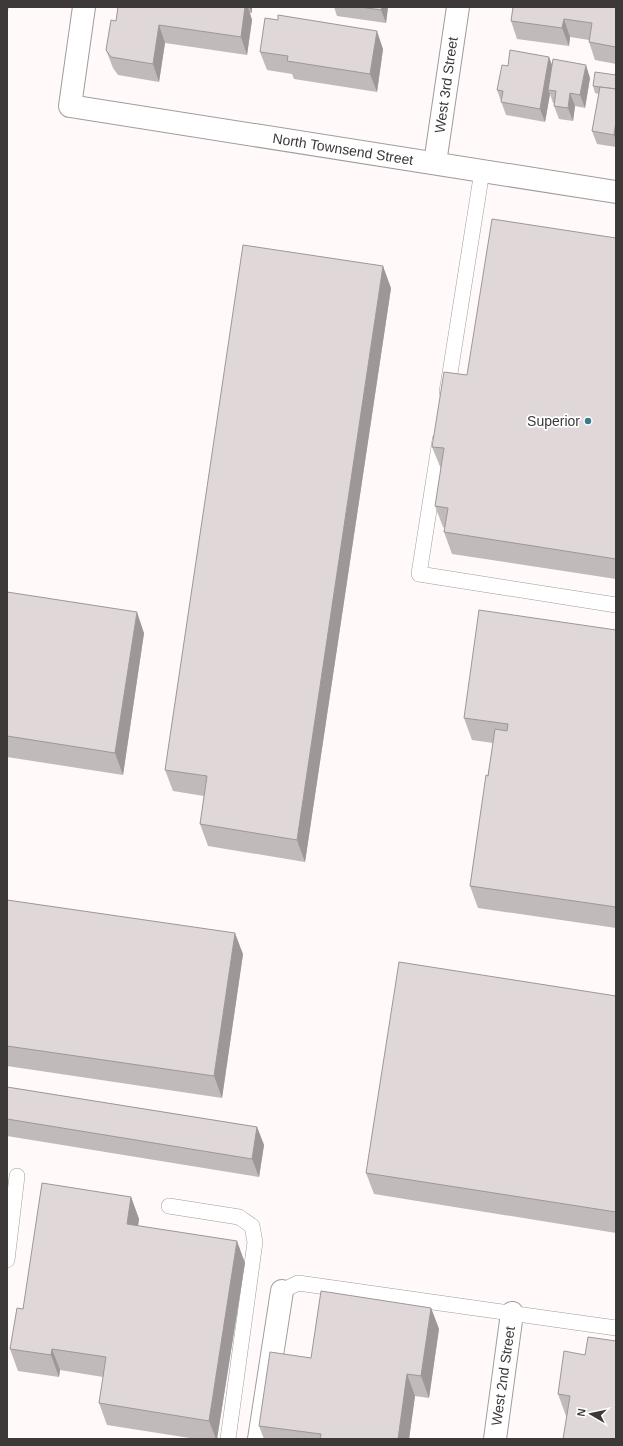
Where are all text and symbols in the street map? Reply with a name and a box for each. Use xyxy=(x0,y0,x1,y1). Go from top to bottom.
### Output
street label: West 3rd Street xyxy=(431,36,461,134)
street label: North Townsend Street xyxy=(272,130,415,168)
place label: Superior xyxy=(527,413,580,429)
marker: Superior xyxy=(583,416,593,426)
street label: West 2nd Street xyxy=(488,1325,518,1427)
north arrow xyxy=(571,1394,611,1434)
text: N xyxy=(575,1408,588,1417)

